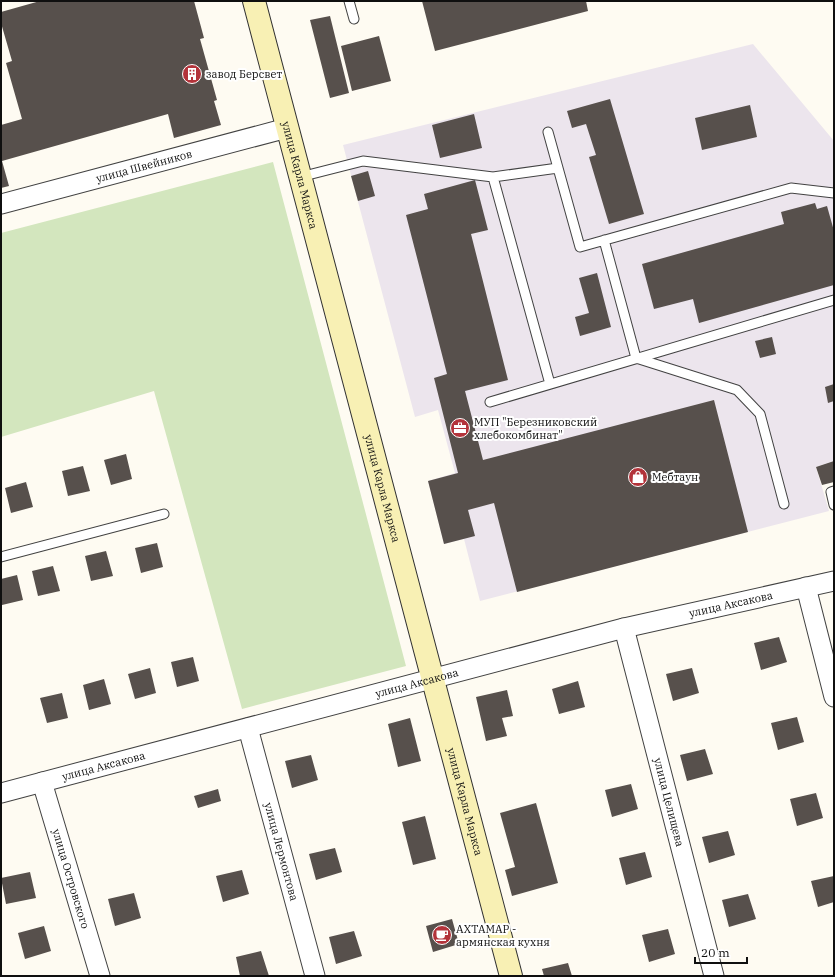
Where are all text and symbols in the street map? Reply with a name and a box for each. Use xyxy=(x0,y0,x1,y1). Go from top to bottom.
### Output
building icon: завод Берсвет xyxy=(181,63,203,85)
place label: завод Берсвет xyxy=(206,67,282,81)
street label: улица Карла Маркса xyxy=(279,120,321,230)
street label: улица Швейников xyxy=(94,147,194,185)
place label: МУП "Березниковский хлебокомбинат" xyxy=(474,415,597,442)
office icon: МУП "Березниковский хлебокомбинат" xyxy=(449,417,471,439)
street label: улица Карла Маркса xyxy=(362,433,403,544)
shop icon: Мебтаун xyxy=(627,466,649,488)
place label: Мебтаун xyxy=(652,470,698,484)
street label: улица Аксакова xyxy=(688,588,774,620)
street label: улица Аксакова xyxy=(374,665,460,701)
street label: улица Карла Маркса xyxy=(444,746,486,857)
street label: улица Аксакова xyxy=(60,748,147,784)
street label: улица Целищева xyxy=(651,756,687,848)
street label: улица Лермонтова xyxy=(261,801,301,902)
street label: улица Островского xyxy=(49,827,92,930)
place label: АХТАМАР - армянская кухня xyxy=(456,922,550,949)
cafe icon: АХТАМАР - армянская кухня xyxy=(431,924,453,946)
scale bar xyxy=(695,939,747,965)
text: 20 m xyxy=(701,945,730,960)

